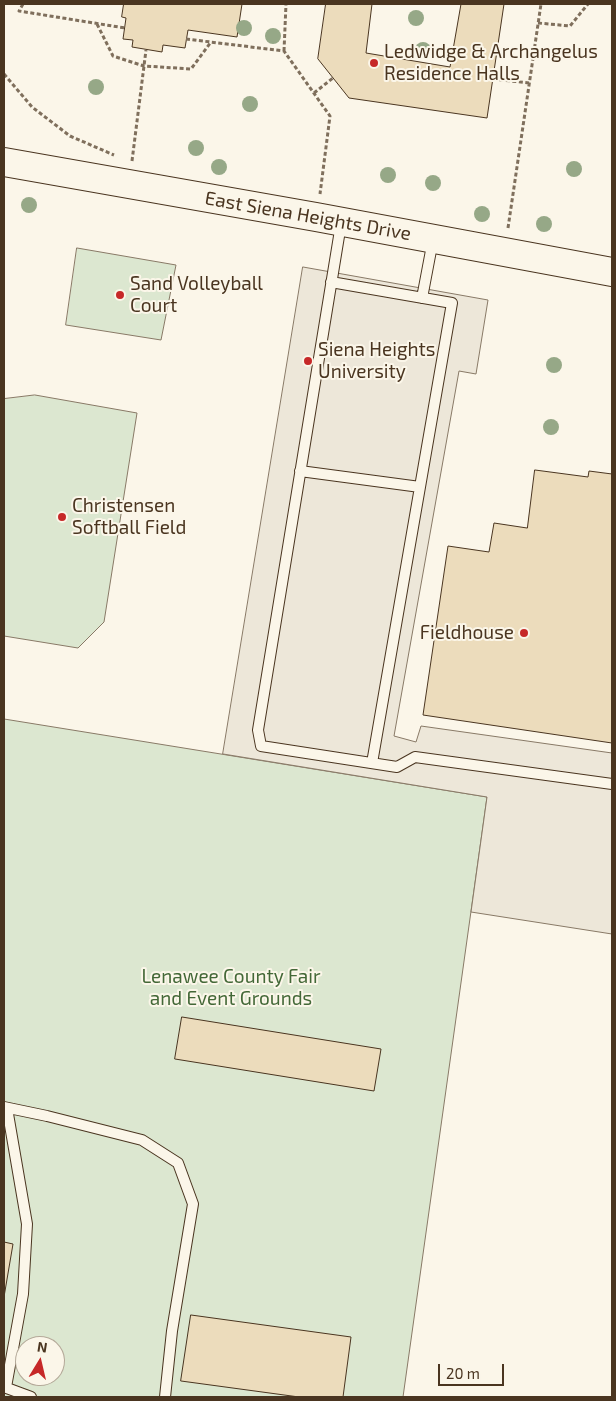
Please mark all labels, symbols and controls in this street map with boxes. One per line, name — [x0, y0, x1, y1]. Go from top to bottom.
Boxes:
place label: Ledwidge & Archangelus Residence Halls — [384, 41, 598, 85]
marker: Ledwidge & Archangelus Residence Halls — [368, 57, 380, 69]
street label: East Siena Heights Drive — [203, 187, 413, 245]
place label: Sand Volleyball Court — [130, 273, 263, 317]
marker: Sand Volleyball Court — [114, 289, 126, 301]
place label: Siena Heights University — [318, 339, 435, 383]
marker: Siena Heights University — [302, 355, 314, 367]
place label: Christensen Softball Field — [72, 495, 186, 539]
marker: Christensen Softball Field — [56, 511, 68, 523]
place label: Fieldhouse — [420, 622, 514, 644]
marker: Fieldhouse — [518, 627, 530, 639]
park label: Lenawee County Fair and Event Grounds — [141, 966, 321, 1010]
north arrow — [15, 1336, 65, 1386]
text: N — [36, 1337, 49, 1356]
scale bar — [441, 1354, 507, 1386]
text: 20 m — [446, 1364, 480, 1382]

